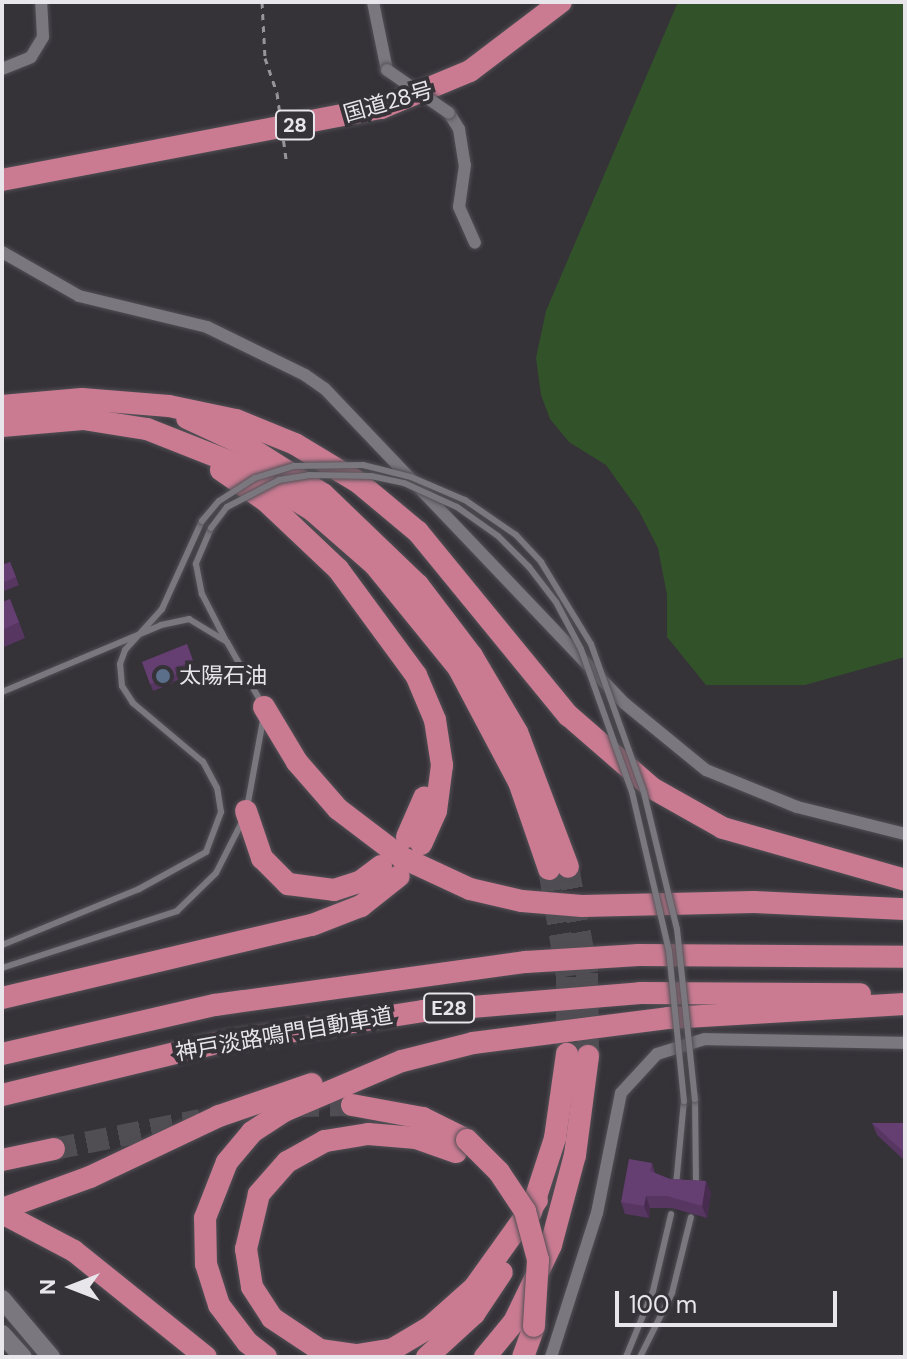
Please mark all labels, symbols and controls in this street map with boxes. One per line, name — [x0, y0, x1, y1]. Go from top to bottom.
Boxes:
street label: 国道28号 — [340, 77, 436, 127]
road number: 28 — [273, 109, 317, 141]
place label: 太陽石油 — [179, 663, 267, 689]
marker: 太陽石油 — [154, 667, 172, 685]
road number: E28 — [423, 992, 475, 1024]
street label: 神戸淡路鳴門自動車道 — [173, 1002, 395, 1066]
north arrow — [32, 1247, 112, 1327]
scale bar — [619, 1275, 841, 1325]
text: N — [33, 1279, 62, 1295]
text: 100 m — [629, 1289, 697, 1320]

